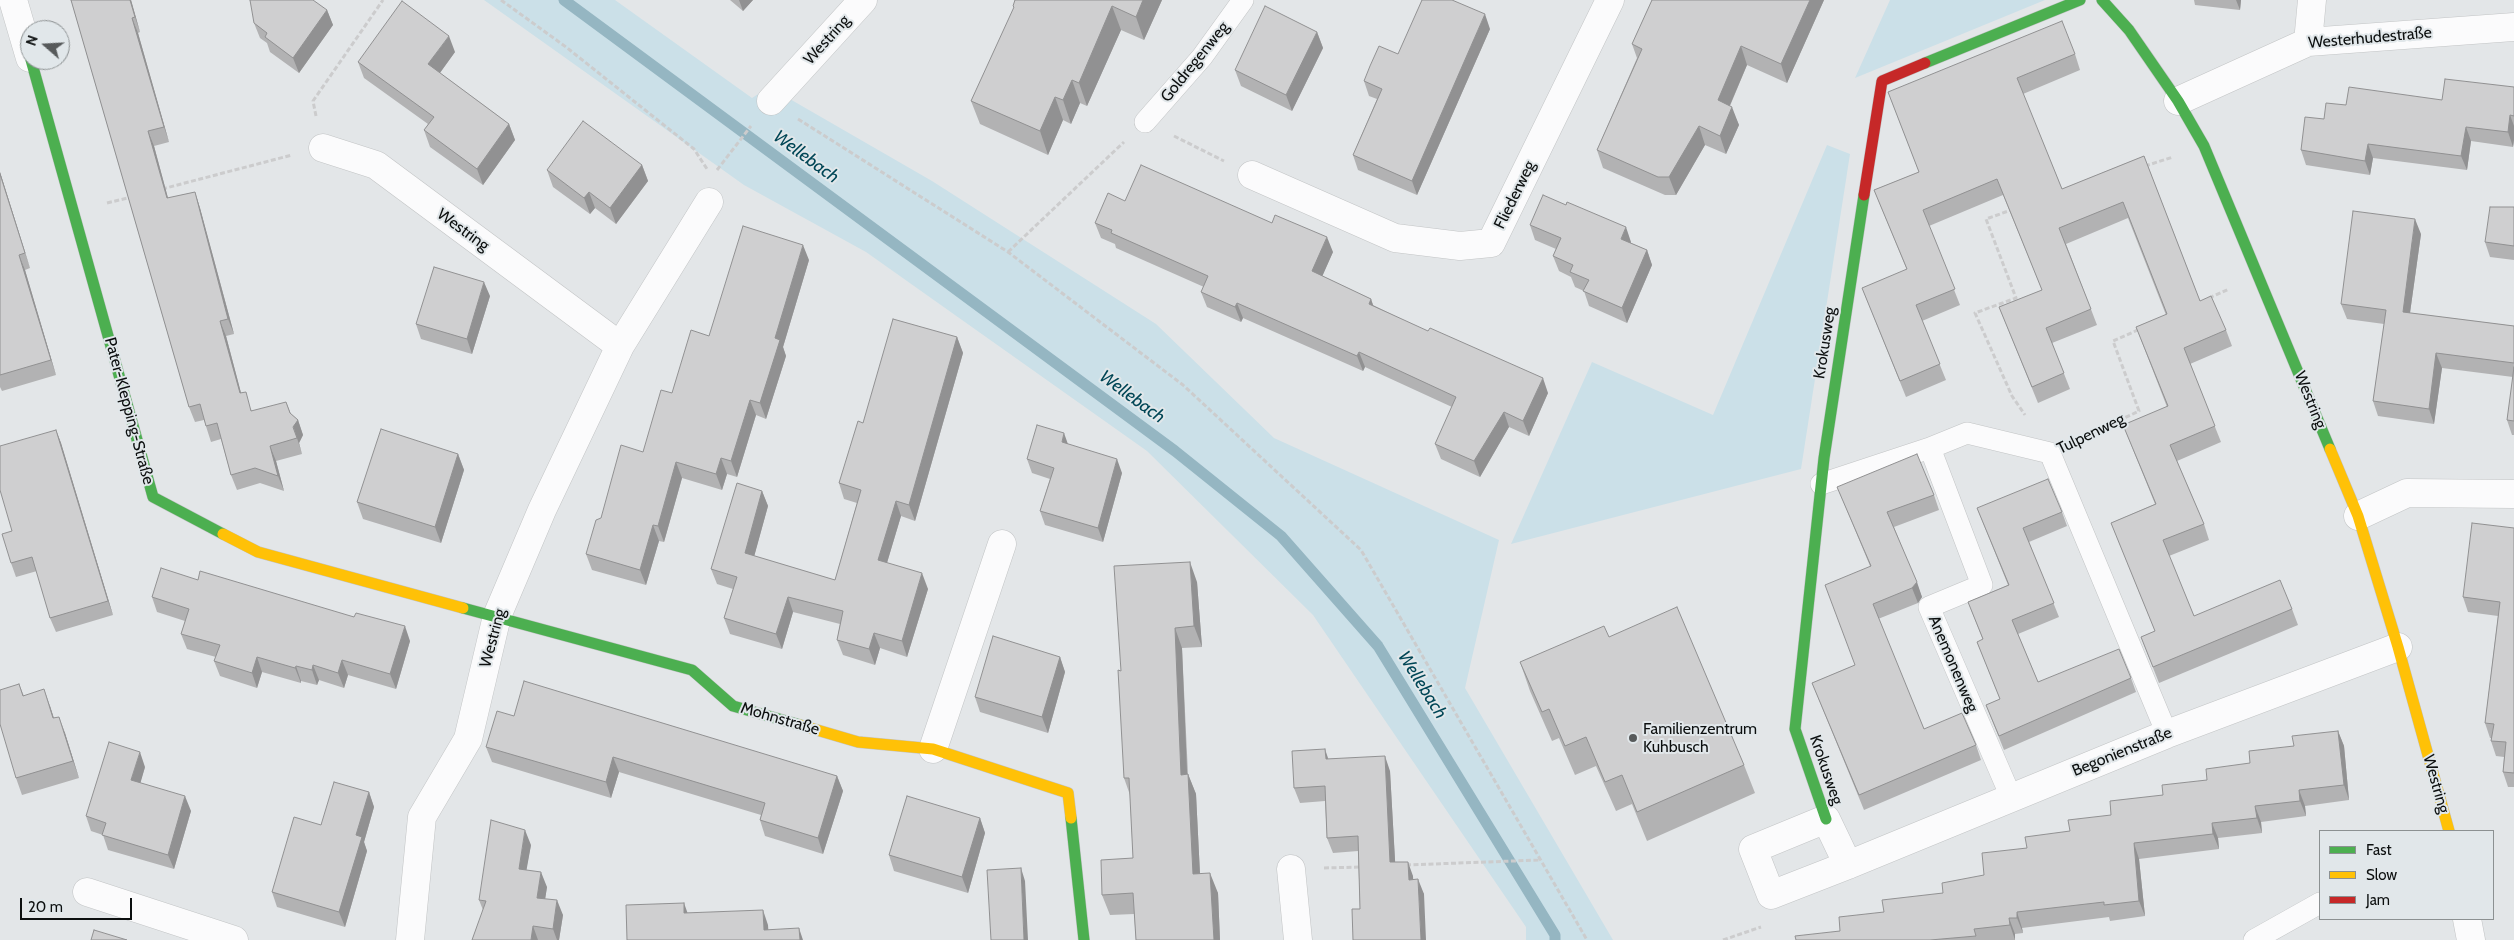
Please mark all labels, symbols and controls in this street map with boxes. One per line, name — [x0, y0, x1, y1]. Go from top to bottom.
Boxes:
street label: Westring — [800, 11, 854, 69]
street label: Goldregenweg — [1157, 18, 1233, 106]
north arrow — [20, 20, 70, 70]
street label: Westerhudestraße — [2307, 23, 2433, 53]
text: N — [22, 33, 42, 48]
water label: Wellebach — [769, 126, 843, 188]
street label: Fliederweg — [1490, 158, 1540, 232]
street label: Westring — [433, 205, 493, 255]
street label: Krokusweg — [1810, 306, 1840, 380]
street label: Pater-Klepping-Straße — [100, 335, 158, 487]
water label: Wellebach — [1095, 366, 1169, 428]
street label: Westring — [2290, 369, 2330, 431]
street label: Tulpenweg — [2054, 409, 2128, 459]
street label: Westring — [476, 606, 510, 670]
street label: Anemonenweg — [1924, 613, 1982, 715]
water label: Wellebach — [1393, 647, 1451, 723]
street label: Mohnstraße — [738, 699, 822, 739]
place label: Familienzentrum Kuhbusch — [1643, 719, 1757, 757]
street label: Begonienstraße — [2069, 723, 2175, 781]
marker: Familienzentrum Kuhbusch — [1627, 732, 1639, 744]
street label: Krokusweg — [1805, 733, 1847, 807]
street label: Westring — [2418, 752, 2454, 816]
legend — [2319, 830, 2494, 920]
text: Fast — [2366, 841, 2391, 859]
text: Slow — [2366, 866, 2397, 884]
scale bar — [22, 888, 135, 920]
text: Jam — [2366, 891, 2390, 909]
text: 20 m — [28, 898, 63, 916]

